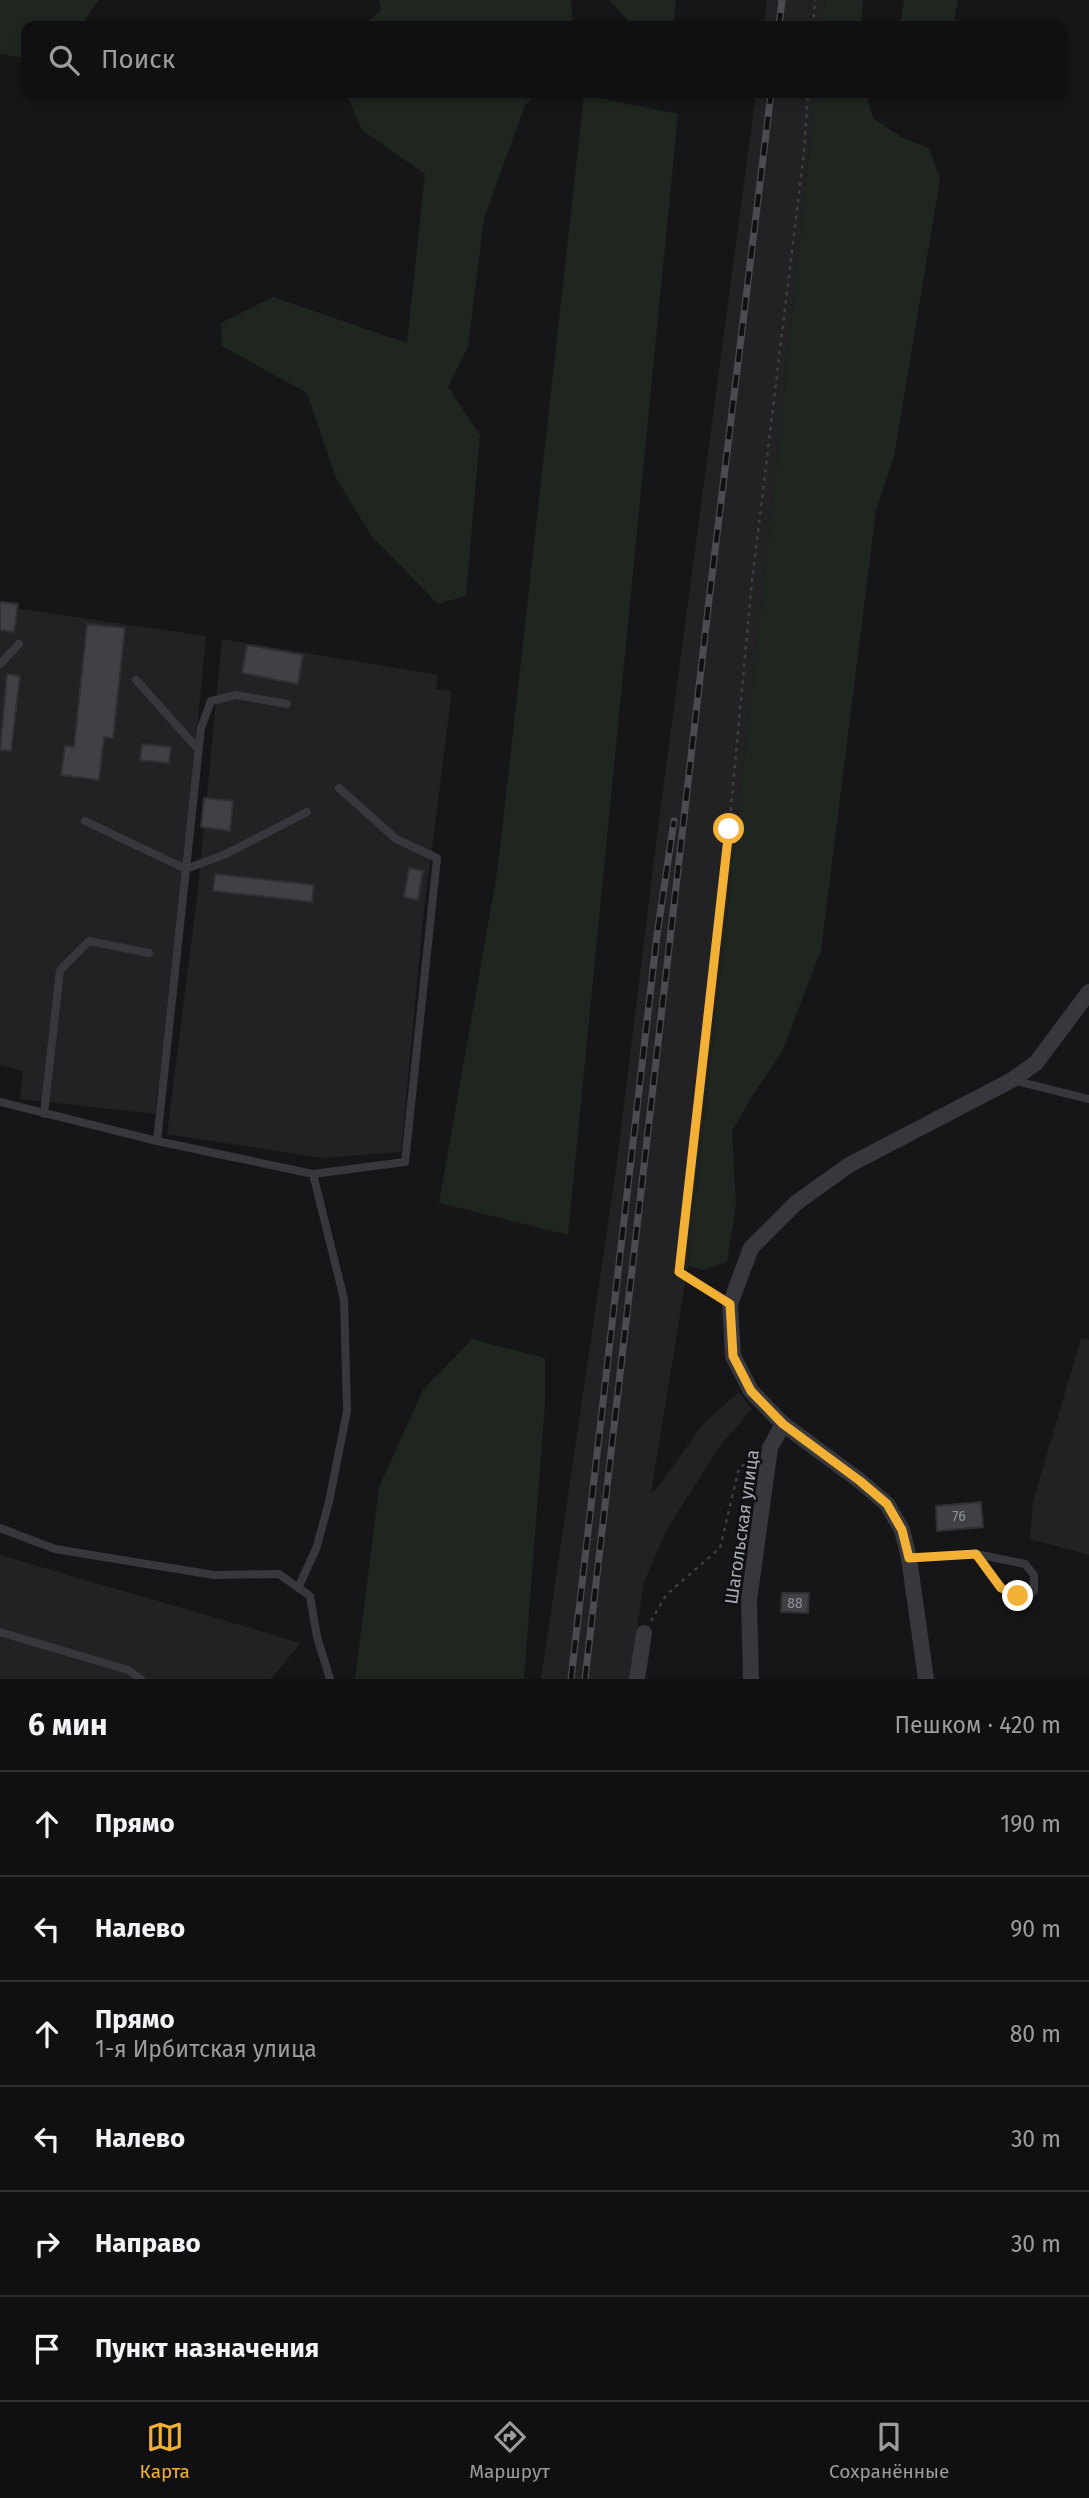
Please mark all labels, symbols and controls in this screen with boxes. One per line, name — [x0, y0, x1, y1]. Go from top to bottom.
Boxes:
search box — [21, 21, 1068, 98]
icon: search — [45, 41, 83, 79]
text: Поиск — [101, 44, 175, 75]
route start — [713, 813, 744, 844]
street label: Шагольская улица — [720, 1448, 764, 1606]
house number: 76 — [952, 1508, 966, 1525]
route end — [1002, 1580, 1033, 1611]
house number: 88 — [787, 1595, 803, 1612]
text: 6 мин — [28, 1707, 108, 1743]
text: Пешком · 420 m — [895, 1711, 1061, 1739]
icon: ahead — [28, 1805, 66, 1843]
text: Прямо — [95, 1808, 175, 1839]
text: 190 m — [1000, 1810, 1061, 1838]
icon: left — [28, 1910, 66, 1948]
text: Налево — [95, 1913, 185, 1944]
text: 90 m — [1010, 1915, 1061, 1943]
text: Прямо — [95, 2004, 175, 2035]
icon: ahead — [28, 2015, 66, 2053]
text: 80 m — [1010, 2020, 1061, 2048]
text: 1-я Ирбитская улица — [95, 2035, 317, 2063]
icon: left — [28, 2120, 66, 2158]
text: Налево — [95, 2123, 185, 2154]
text: 30 m — [1011, 2125, 1061, 2153]
icon: right — [28, 2225, 66, 2263]
text: Направо — [95, 2228, 201, 2259]
text: 30 m — [1011, 2230, 1061, 2258]
icon: arrive — [28, 2330, 66, 2368]
text: Пункт назначения — [95, 2333, 319, 2364]
tab: Карта — [140, 2418, 190, 2483]
tab: Маршрут — [469, 2418, 550, 2483]
tab: Сохранённые — [829, 2418, 949, 2483]

